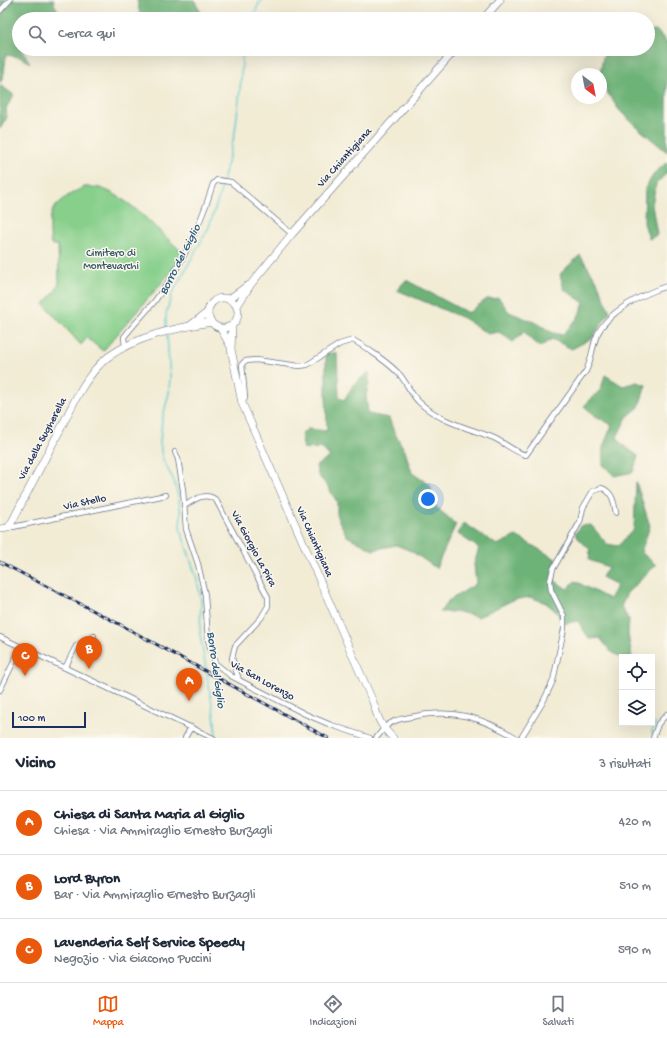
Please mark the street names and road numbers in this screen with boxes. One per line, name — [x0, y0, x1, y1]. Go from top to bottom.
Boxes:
street label: Via Chiantigiana — [315, 125, 375, 191]
street label: Via della Sugherella — [16, 395, 70, 483]
street label: Via Stello — [62, 493, 108, 514]
street label: Via Chiantigiana — [293, 504, 335, 580]
street label: Via Giorgio La Pira — [227, 508, 279, 590]
street label: Via San Lorenzo — [227, 658, 296, 704]

